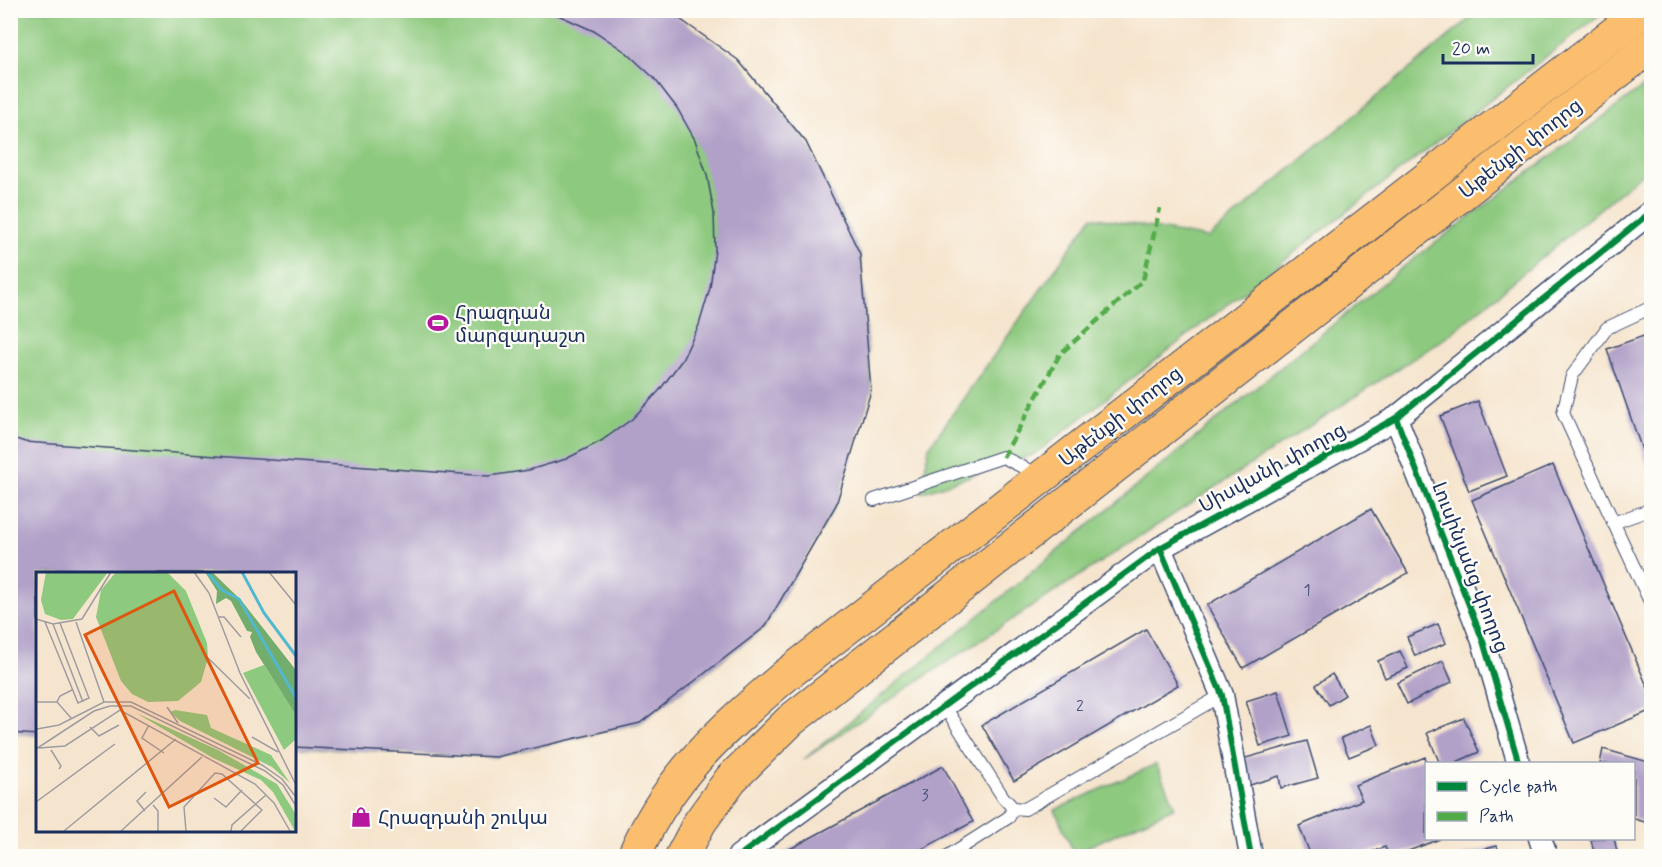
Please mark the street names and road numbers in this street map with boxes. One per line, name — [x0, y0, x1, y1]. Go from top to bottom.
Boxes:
street label: Աթենքի փողոց — [1454, 93, 1588, 206]
street label: Աթենքի փողոց — [1054, 361, 1188, 474]
street label: Սիսվանի փողոց — [1194, 417, 1351, 520]
street label: Լուսինյանց փողոց — [1425, 478, 1515, 657]

